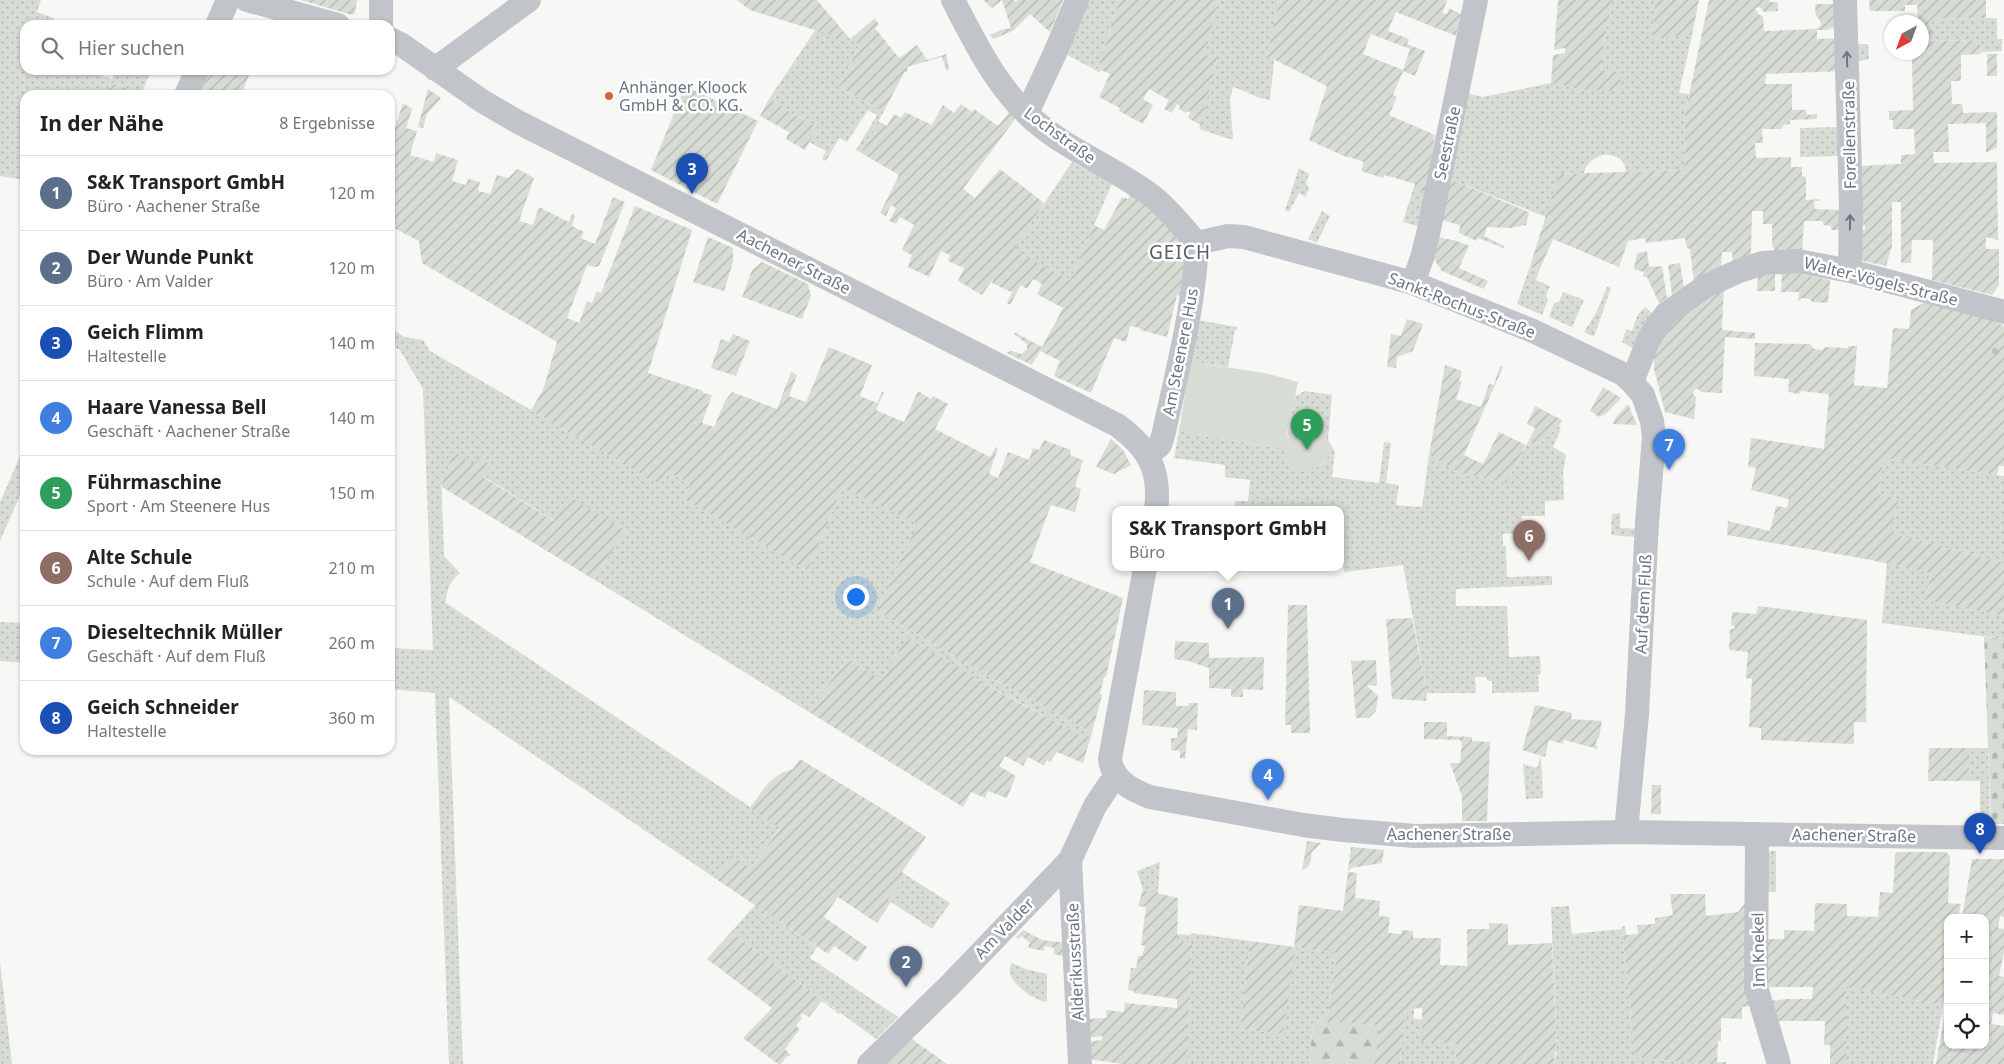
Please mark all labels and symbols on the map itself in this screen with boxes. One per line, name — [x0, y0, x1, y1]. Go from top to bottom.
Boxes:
north arrow — [1884, 15, 1929, 60]
one-way arrow — [1842, 52, 1852, 68]
place label: Anhänger Kloock GmbH & CO. KG. — [619, 76, 748, 116]
street label: Forellenstraße — [1837, 81, 1861, 189]
marker: Anhänger Kloock GmbH & CO. KG. — [603, 90, 615, 102]
street label: Lochstraße — [1020, 102, 1100, 168]
street label: Seestraße — [1428, 104, 1466, 182]
pin: 3 — [676, 153, 708, 194]
one-way arrow — [1846, 214, 1855, 230]
street label: Aachener Straße — [734, 223, 854, 299]
district label: GEICH — [1149, 239, 1211, 265]
street label: Walter-Vögels-Straße — [1802, 251, 1960, 311]
street label: Sankt-Rochus-Straße — [1385, 267, 1539, 343]
street label: Am Steenere Hus — [1157, 286, 1203, 418]
pin: 5 — [1291, 409, 1323, 450]
pin: 7 — [1653, 429, 1685, 470]
pin: 6 — [1513, 520, 1545, 561]
street label: Auf dem Fluß — [1629, 553, 1657, 655]
your location — [843, 584, 869, 610]
pin: 1 — [1212, 588, 1244, 629]
pin: 4 — [1252, 759, 1284, 800]
pin: 8 — [1964, 813, 1996, 854]
street label: Aachener Straße — [1387, 823, 1511, 845]
street label: Aachener Straße — [1792, 823, 1916, 847]
street label: Am Valder — [969, 892, 1039, 963]
street label: Alderikusstraße — [1061, 903, 1089, 1021]
street label: Im Knekel — [1746, 912, 1770, 988]
pin: 2 — [890, 946, 922, 987]

